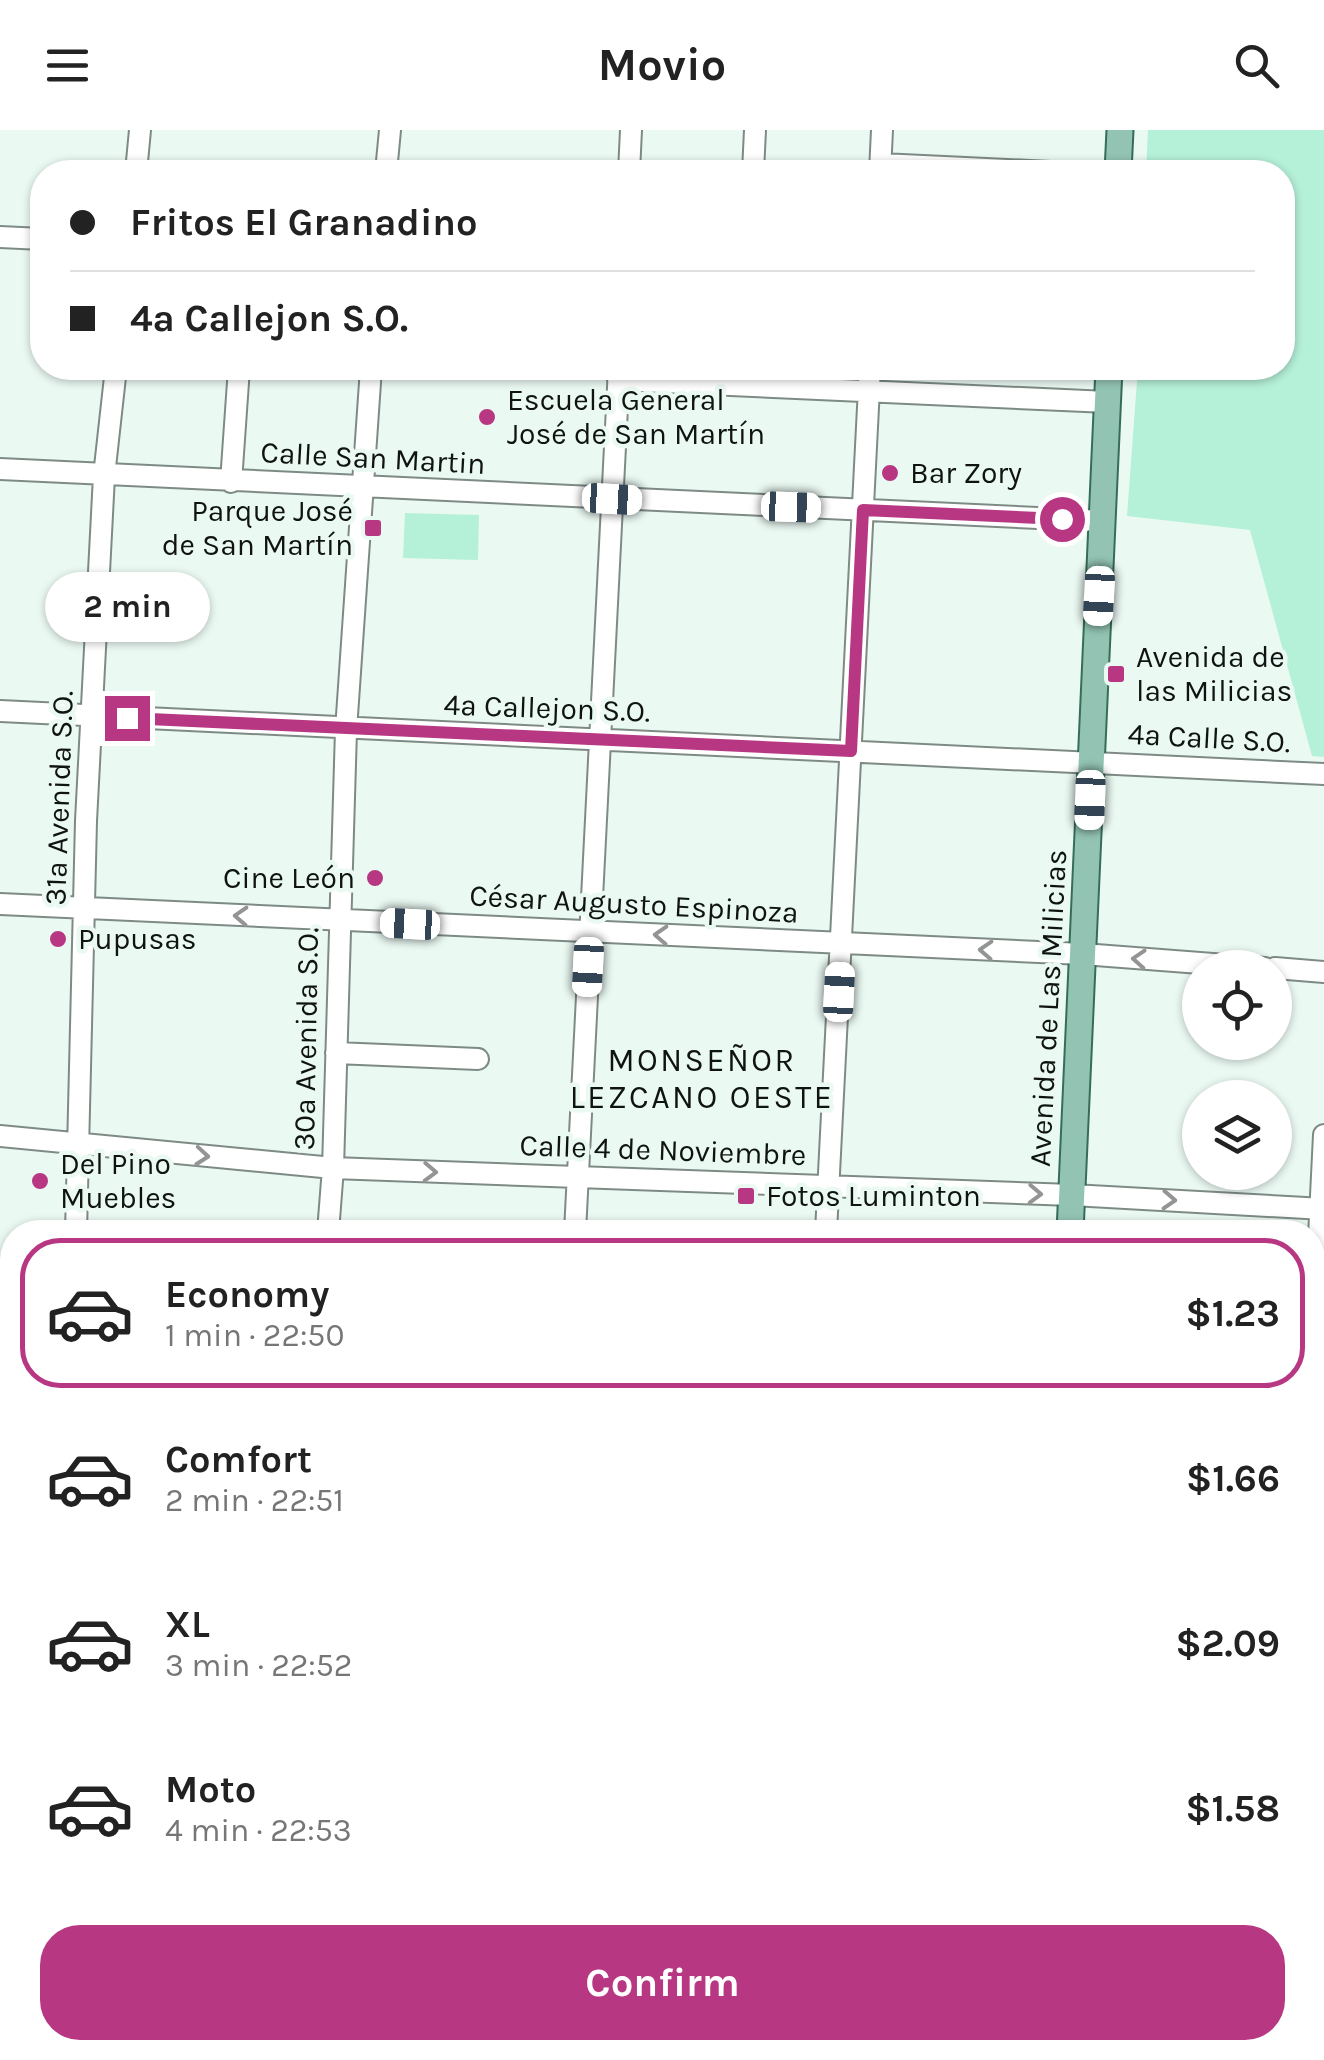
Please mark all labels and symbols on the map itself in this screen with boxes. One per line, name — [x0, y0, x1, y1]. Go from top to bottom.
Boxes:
place label: Escuela General José de San Martín — [507, 382, 765, 452]
marker: Escuela General José de San Martín — [476, 406, 498, 428]
street label: Calle San Martin — [260, 434, 486, 482]
place label: Bar Zory — [910, 455, 1022, 491]
marker: Bar Zory — [879, 462, 901, 484]
car — [581, 482, 643, 516]
car — [760, 491, 822, 523]
place label: Parque José de San Martín — [162, 493, 353, 563]
route start — [1040, 497, 1085, 542]
marker: Parque José de San Martín — [362, 517, 384, 539]
car — [1082, 565, 1116, 627]
callout: 2 min — [44, 573, 210, 643]
place label: Avenida de las Milicias — [1136, 639, 1292, 709]
marker: Avenida de las Milicias — [1105, 663, 1127, 685]
street label: 4a Callejon S.O. — [443, 686, 651, 730]
street label: 31a Avenida S.O. — [37, 690, 81, 906]
route end — [105, 696, 150, 741]
street label: 4a Calle S.O. — [1127, 716, 1291, 760]
car — [1074, 769, 1106, 831]
street label: Avenida de Las Milicias — [1022, 848, 1074, 1168]
place label: Cine León — [223, 860, 355, 896]
marker: Cine León — [364, 867, 386, 889]
street label: César Augusto Espinoza — [469, 877, 799, 931]
one-way arrow — [233, 906, 249, 927]
car — [379, 907, 441, 941]
place label: Pupusas — [78, 921, 197, 957]
one-way arrow — [653, 925, 669, 946]
street label: 30a Avenida S.O. — [286, 927, 326, 1151]
marker: Pupusas — [47, 928, 69, 950]
car — [571, 936, 605, 998]
one-way arrow — [978, 940, 994, 961]
one-way arrow — [1131, 948, 1147, 970]
car — [822, 961, 856, 1023]
district label: MONSEÑOR LEZCANO OESTE — [570, 1042, 834, 1116]
street label: Calle 4 de Noviembre — [519, 1127, 807, 1173]
one-way arrow — [194, 1144, 210, 1166]
place label: Del Pino Muebles — [60, 1146, 176, 1216]
one-way arrow — [423, 1161, 439, 1182]
marker: Del Pino Muebles — [29, 1170, 51, 1192]
place label: Fotos Luminton — [766, 1178, 981, 1214]
one-way arrow — [1027, 1183, 1043, 1204]
marker: Fotos Luminton — [735, 1185, 757, 1207]
one-way arrow — [1162, 1189, 1178, 1210]

